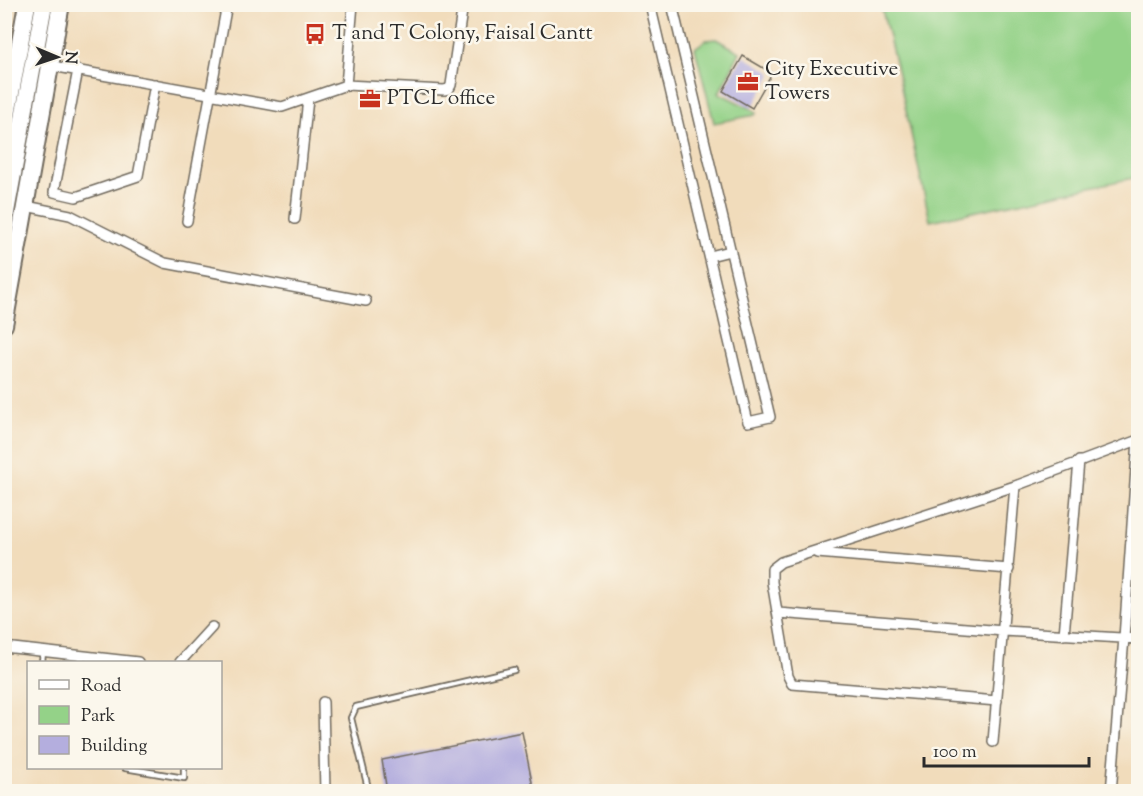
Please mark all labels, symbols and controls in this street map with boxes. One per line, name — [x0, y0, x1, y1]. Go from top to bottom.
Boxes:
place label: T and T Colony, Faisal Cantt — [332, 19, 593, 49]
bus stop icon: T and T Colony, Faisal Cantt — [303, 22, 327, 46]
north arrow — [27, 27, 87, 87]
text: N — [58, 51, 81, 64]
place label: City Executive Towers — [765, 55, 898, 109]
office icon: City Executive Towers — [736, 70, 760, 94]
place label: PTCL office — [387, 84, 495, 114]
office icon: PTCL office — [358, 87, 382, 111]
legend — [27, 661, 222, 769]
text: Road — [81, 674, 121, 700]
text: Park — [81, 704, 116, 730]
scale bar — [924, 730, 1089, 768]
text: Building — [81, 734, 147, 760]
text: 100 m — [933, 740, 977, 766]

